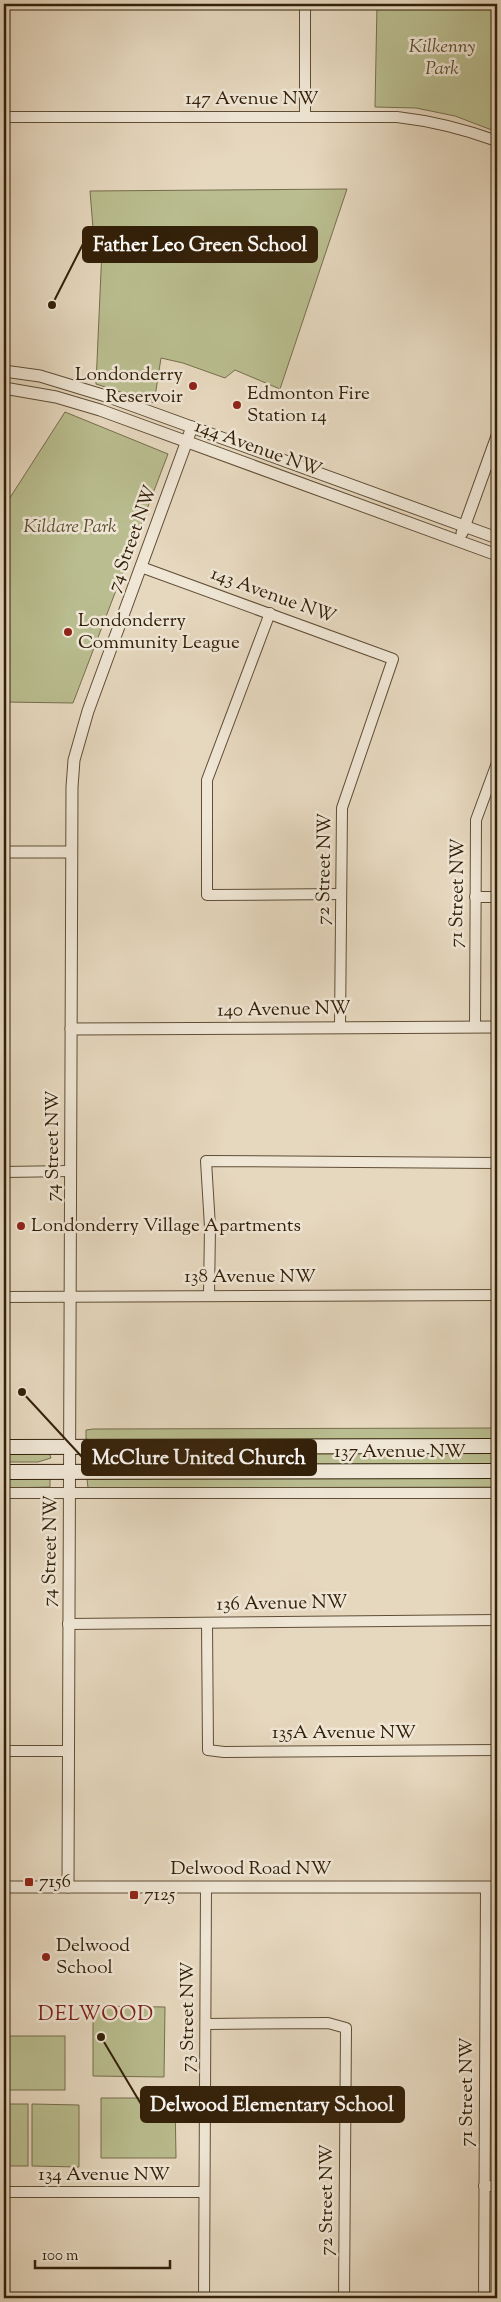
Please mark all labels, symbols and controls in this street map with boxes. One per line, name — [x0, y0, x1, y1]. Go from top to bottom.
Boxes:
park label: Kilkenny Park — [409, 34, 476, 83]
street label: 147 Avenue NW — [185, 86, 319, 113]
callout: Father Leo Green School — [83, 227, 317, 262]
text: Father Leo Green School — [93, 232, 308, 261]
place label: Londonderry Reservoir — [75, 362, 184, 411]
marker: Londonderry Reservoir — [187, 380, 199, 392]
place label: Edmonton Fire Station 14 — [247, 381, 370, 430]
marker: Edmonton Fire Station 14 — [231, 399, 243, 411]
street label: 144 Avenue NW — [191, 413, 325, 485]
street label: 74 Street NW — [101, 482, 165, 596]
park label: Kildare Park — [23, 514, 117, 541]
street label: 143 Avenue NW — [207, 561, 339, 631]
place label: Londonderry Community League — [78, 608, 240, 657]
marker: Londonderry Community League — [62, 626, 74, 638]
street label: 72 Street NW — [311, 813, 339, 925]
street label: 71 Street NW — [444, 838, 472, 948]
street label: 140 Avenue NW — [217, 995, 351, 1025]
street label: 74 Street NW — [40, 1090, 67, 1202]
place label: Londonderry Village Apartments — [31, 1213, 301, 1240]
marker: Londonderry Village Apartments — [15, 1220, 27, 1232]
street label: 138 Avenue NW — [184, 1264, 316, 1291]
street label: 137 Avenue NW — [334, 1439, 466, 1466]
callout: McClure United Church — [82, 1440, 316, 1475]
text: McClure United Church — [92, 1445, 306, 1474]
street label: 74 Street NW — [37, 1495, 65, 1607]
street label: 136 Avenue NW — [216, 1589, 348, 1619]
street label: 135A Avenue NW — [272, 1720, 416, 1747]
street label: Delwood Road NW — [170, 1856, 332, 1883]
place label: 7156 — [39, 1869, 71, 1896]
marker: 7156 — [23, 1876, 35, 1888]
place label: 7125 — [144, 1882, 176, 1909]
marker: 7125 — [128, 1889, 140, 1901]
place label: Delwood School — [56, 1933, 130, 1982]
marker: Delwood School — [40, 1951, 52, 1963]
street label: 73 Street NW — [175, 1962, 202, 2072]
district label: DELWOOD — [38, 2001, 154, 2030]
street label: 71 Street NW — [454, 2037, 481, 2147]
callout: Delwood Elementary School — [141, 2087, 404, 2122]
text: Delwood Elementary School — [150, 2092, 394, 2121]
street label: 72 Street NW — [314, 2144, 341, 2256]
street label: 134 Avenue NW — [38, 2162, 170, 2189]
scale bar — [35, 2237, 170, 2269]
text: 100 m — [42, 2246, 79, 2267]

